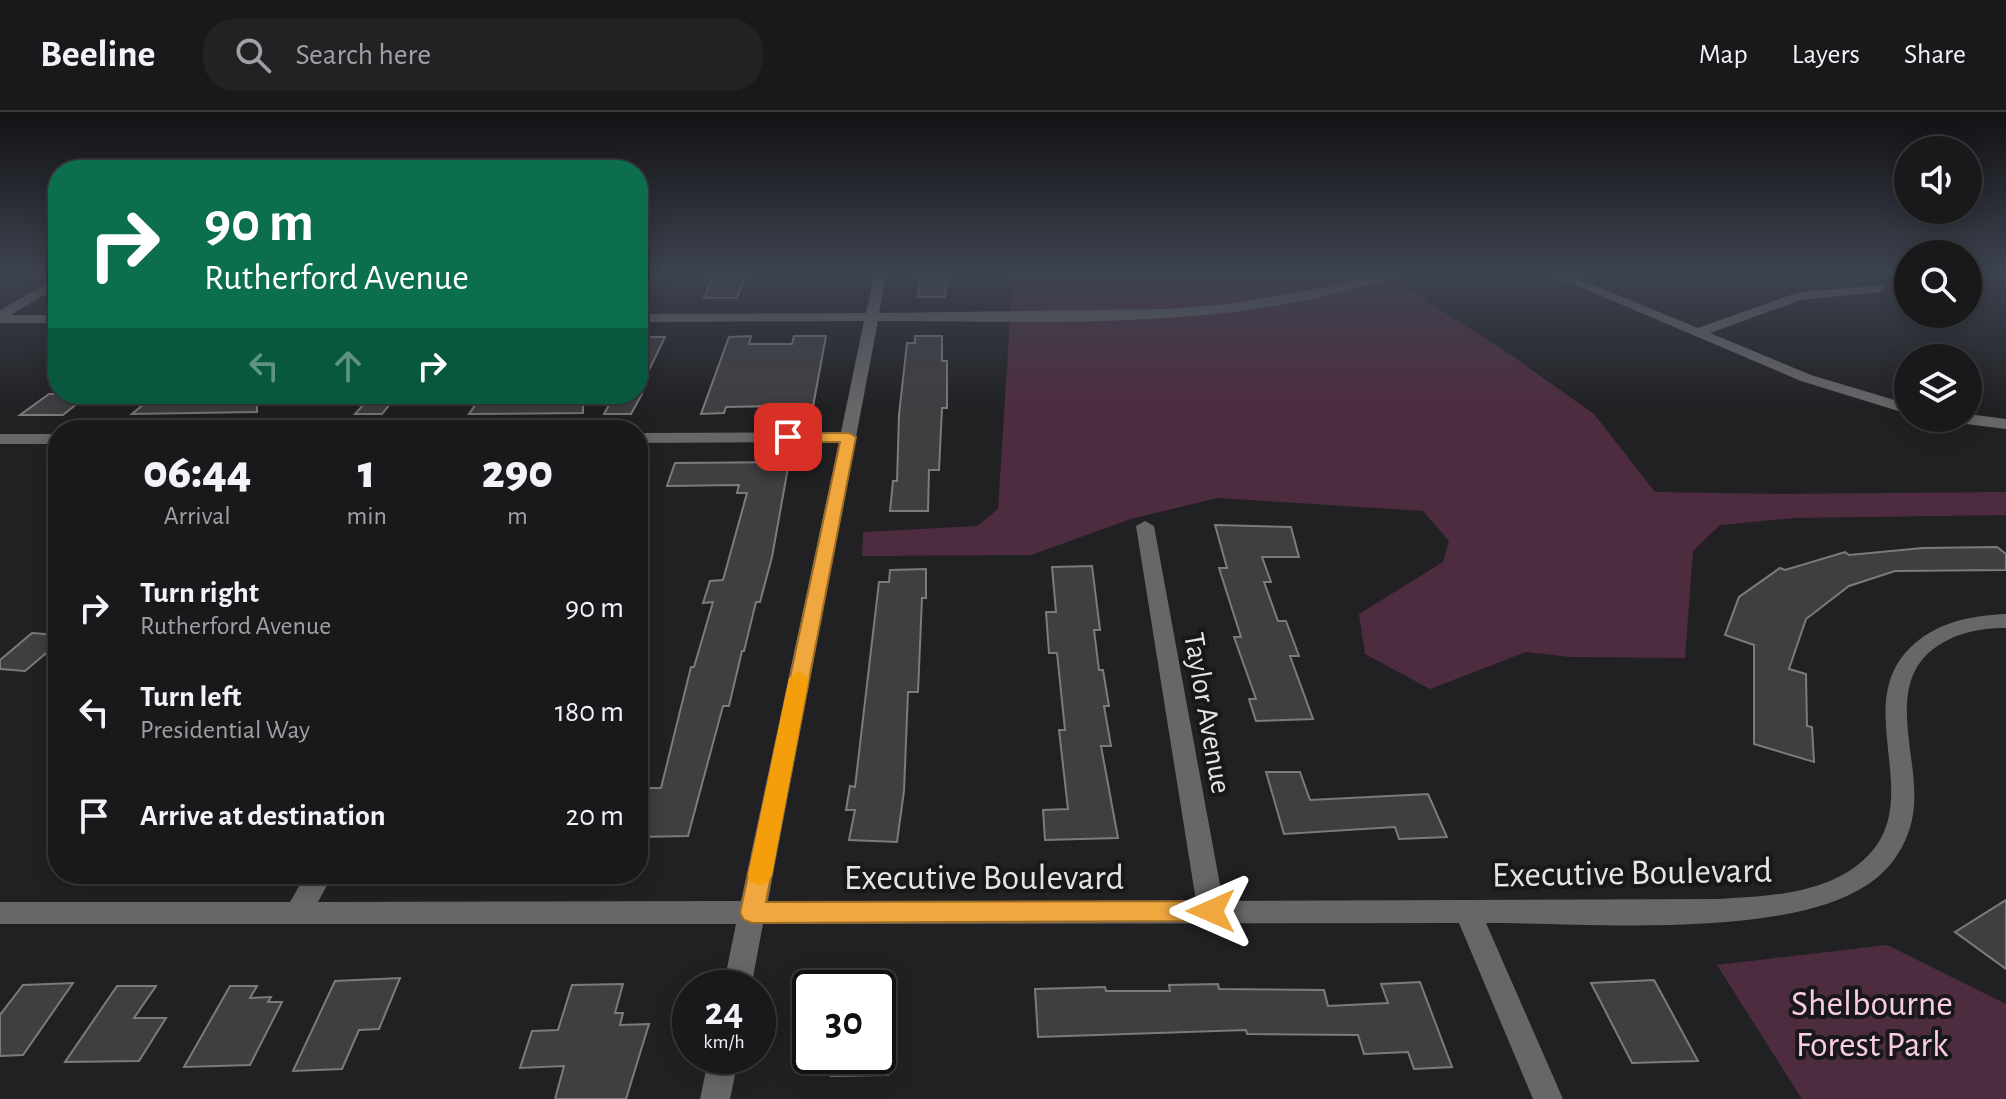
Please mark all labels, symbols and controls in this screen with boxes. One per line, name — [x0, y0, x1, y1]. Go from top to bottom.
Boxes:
search box — [203, 19, 763, 91]
icon: search — [231, 33, 275, 77]
text: Beeline — [40, 36, 155, 74]
text: Search here — [295, 40, 431, 70]
text: Map — [1699, 41, 1748, 69]
text: Layers — [1792, 41, 1860, 69]
text: Share — [1904, 41, 1966, 69]
map controls — [1894, 136, 1982, 432]
button: sound — [1894, 136, 1982, 224]
icon: right — [72, 192, 176, 296]
text: 90 m — [204, 195, 314, 251]
button: search — [1894, 240, 1982, 328]
text: Rutherford Avenue — [204, 260, 469, 296]
icon: left — [242, 344, 286, 388]
icon: ahead — [326, 344, 370, 388]
icon: right — [410, 344, 454, 388]
button: layers — [1894, 344, 1982, 432]
pin — [754, 403, 822, 471]
icon: arrive — [766, 415, 810, 459]
text: 06:44 — [143, 449, 252, 497]
text: 1 — [358, 449, 375, 497]
text: 290 — [482, 449, 553, 497]
text: Arrival — [164, 503, 231, 529]
text: min — [346, 503, 387, 529]
text: m — [507, 503, 528, 529]
text: Turn right — [140, 578, 259, 608]
icon: right — [72, 586, 116, 630]
text: 90 m — [565, 593, 624, 623]
text: Rutherford Avenue — [140, 613, 331, 639]
street label: Taylor Avenue — [1178, 630, 1236, 796]
text: Turn left — [140, 682, 241, 712]
icon: left — [72, 690, 116, 734]
text: 180 m — [555, 697, 624, 727]
text: Presidential Way — [140, 717, 310, 743]
icon: arrive — [72, 794, 116, 838]
text: Arrive at destination — [140, 801, 386, 831]
text: 20 m — [566, 801, 624, 831]
street label: Executive Boulevard — [1492, 853, 1772, 893]
street label: Executive Boulevard — [844, 860, 1124, 896]
position arrow — [1169, 869, 1253, 953]
speed limit sign: 30 — [792, 970, 896, 1074]
park label: Shelbourne Forest Park — [1791, 986, 1953, 1063]
text: 24 — [705, 992, 743, 1032]
text: km/h — [703, 1032, 745, 1052]

